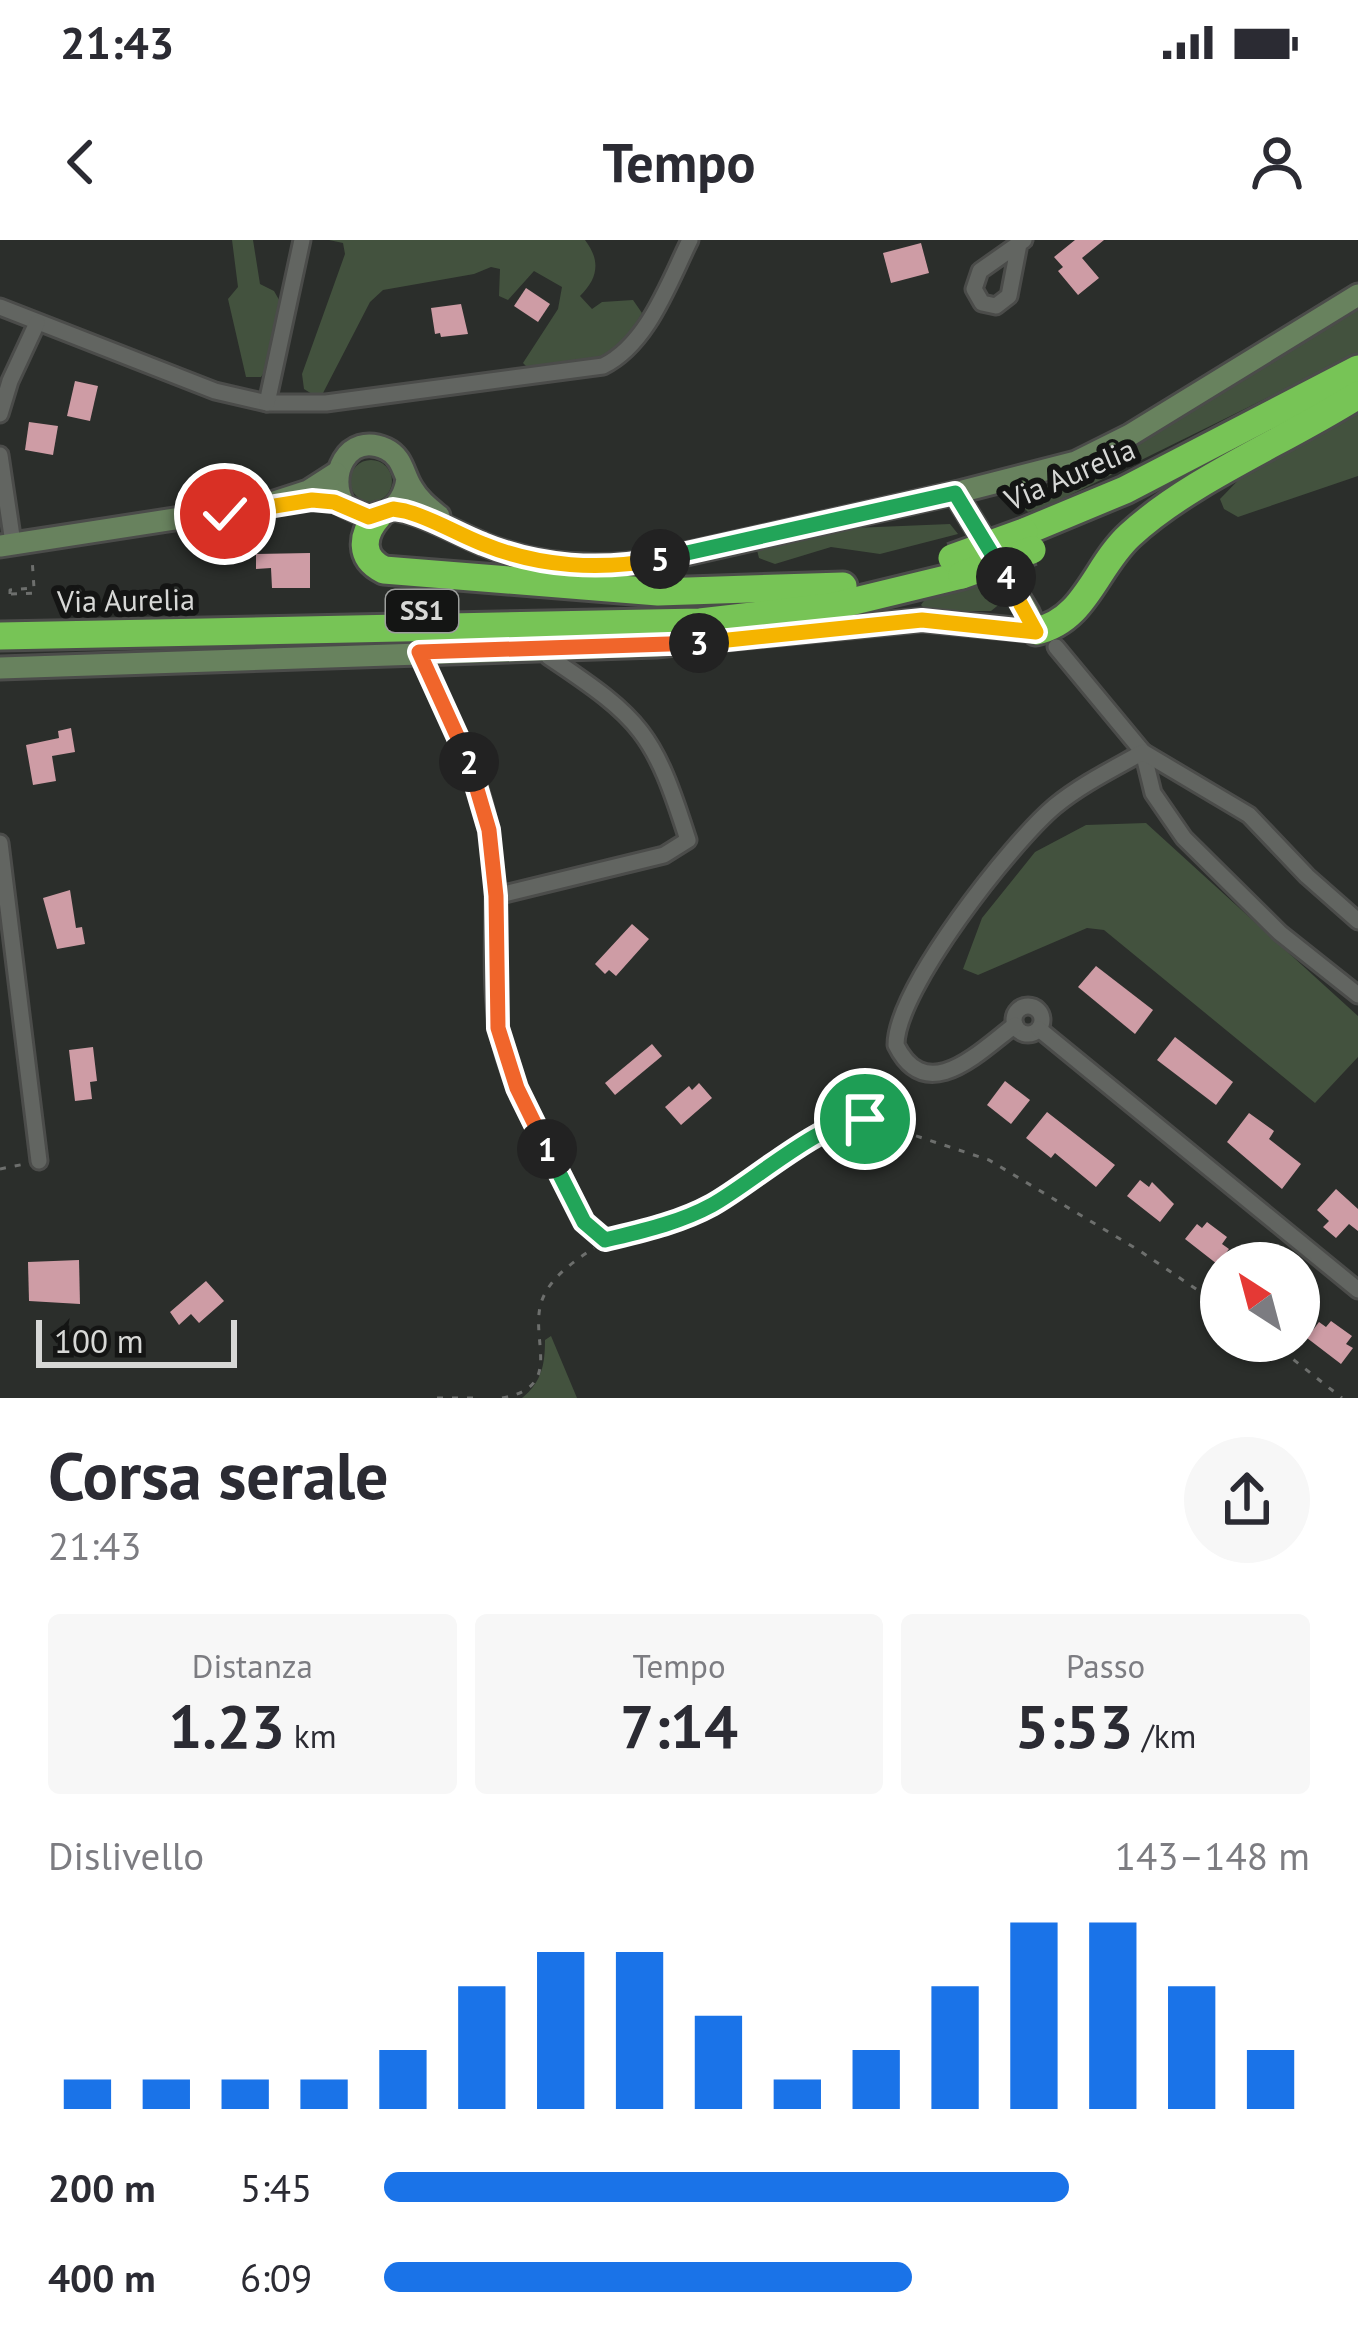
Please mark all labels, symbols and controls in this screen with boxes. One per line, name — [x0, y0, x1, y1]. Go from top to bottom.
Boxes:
text: 21:43 — [60, 13, 174, 71]
text: Tempo — [603, 127, 755, 197]
icon: back — [48, 129, 114, 195]
icon: person — [1244, 129, 1310, 195]
street label: Via Aurelia — [997, 429, 1140, 519]
pin — [174, 463, 276, 565]
icon: check — [192, 481, 258, 547]
pin: 5 — [630, 529, 690, 589]
text: 5 — [651, 537, 669, 580]
pin: 4 — [976, 547, 1036, 607]
text: 4 — [997, 555, 1015, 598]
street label: Via Aurelia — [56, 579, 195, 620]
road number: SS1 — [386, 590, 458, 632]
pin: 3 — [669, 613, 729, 673]
text: 3 — [690, 621, 708, 664]
pin: 2 — [439, 732, 499, 792]
text: 2 — [460, 740, 478, 783]
pin — [814, 1068, 916, 1170]
icon: arrive — [832, 1086, 898, 1152]
pin: 1 — [517, 1119, 577, 1179]
text: 1 — [538, 1127, 556, 1170]
north arrow — [1200, 1242, 1320, 1362]
map controls — [1200, 1242, 1320, 1362]
scale bar — [36, 1314, 237, 1367]
text: 100 m — [54, 1319, 144, 1362]
text: Corsa serale — [48, 1432, 389, 1517]
button: share — [1184, 1437, 1310, 1563]
text: 21:43 — [48, 1520, 142, 1571]
text: Distanza — [192, 1644, 313, 1687]
text: Tempo — [632, 1644, 726, 1687]
text: Passo — [1066, 1644, 1145, 1687]
text: 1.23 — [168, 1687, 285, 1765]
text: 7:14 — [620, 1687, 738, 1765]
text: 5:53 — [1015, 1687, 1133, 1765]
text: km — [285, 1714, 336, 1757]
text: /km — [1133, 1714, 1196, 1757]
text: Dislivello — [48, 1830, 204, 1881]
text: 143–148 m — [1115, 1830, 1310, 1881]
text: 200 m — [48, 2162, 156, 2213]
text: 5:45 — [240, 2162, 312, 2213]
text: 400 m — [48, 2252, 156, 2303]
text: 6:09 — [240, 2252, 312, 2303]

